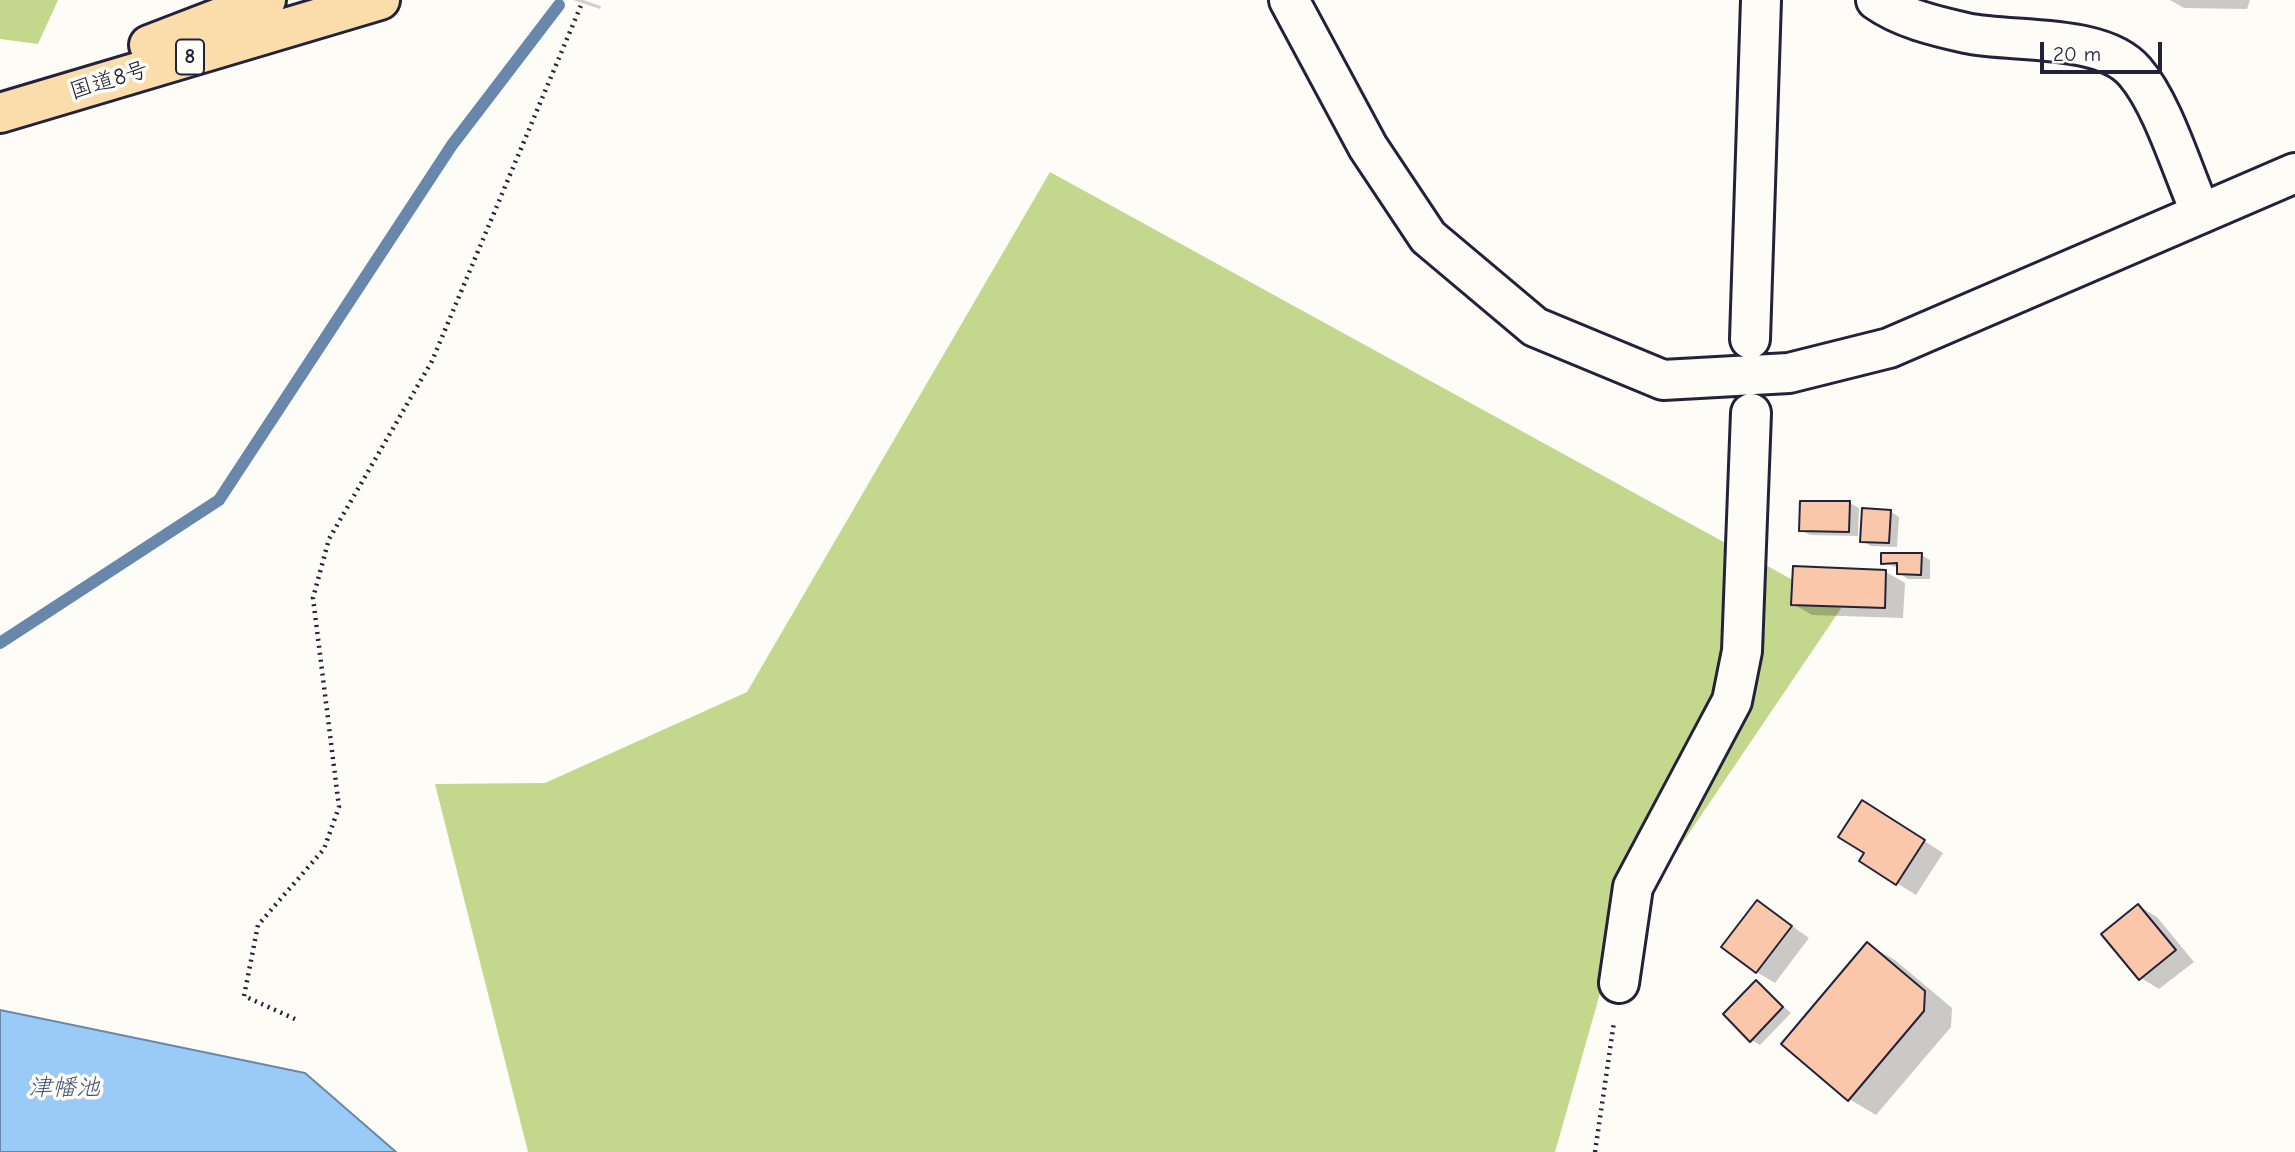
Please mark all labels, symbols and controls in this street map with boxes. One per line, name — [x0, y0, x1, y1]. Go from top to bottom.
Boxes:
scale bar — [2043, 28, 2166, 72]
road number: 8 — [176, 40, 204, 74]
text: 20 m — [2053, 42, 2101, 66]
street label: 国道8号 — [66, 56, 152, 106]
water label: 津幡池 — [28, 1074, 100, 1102]

